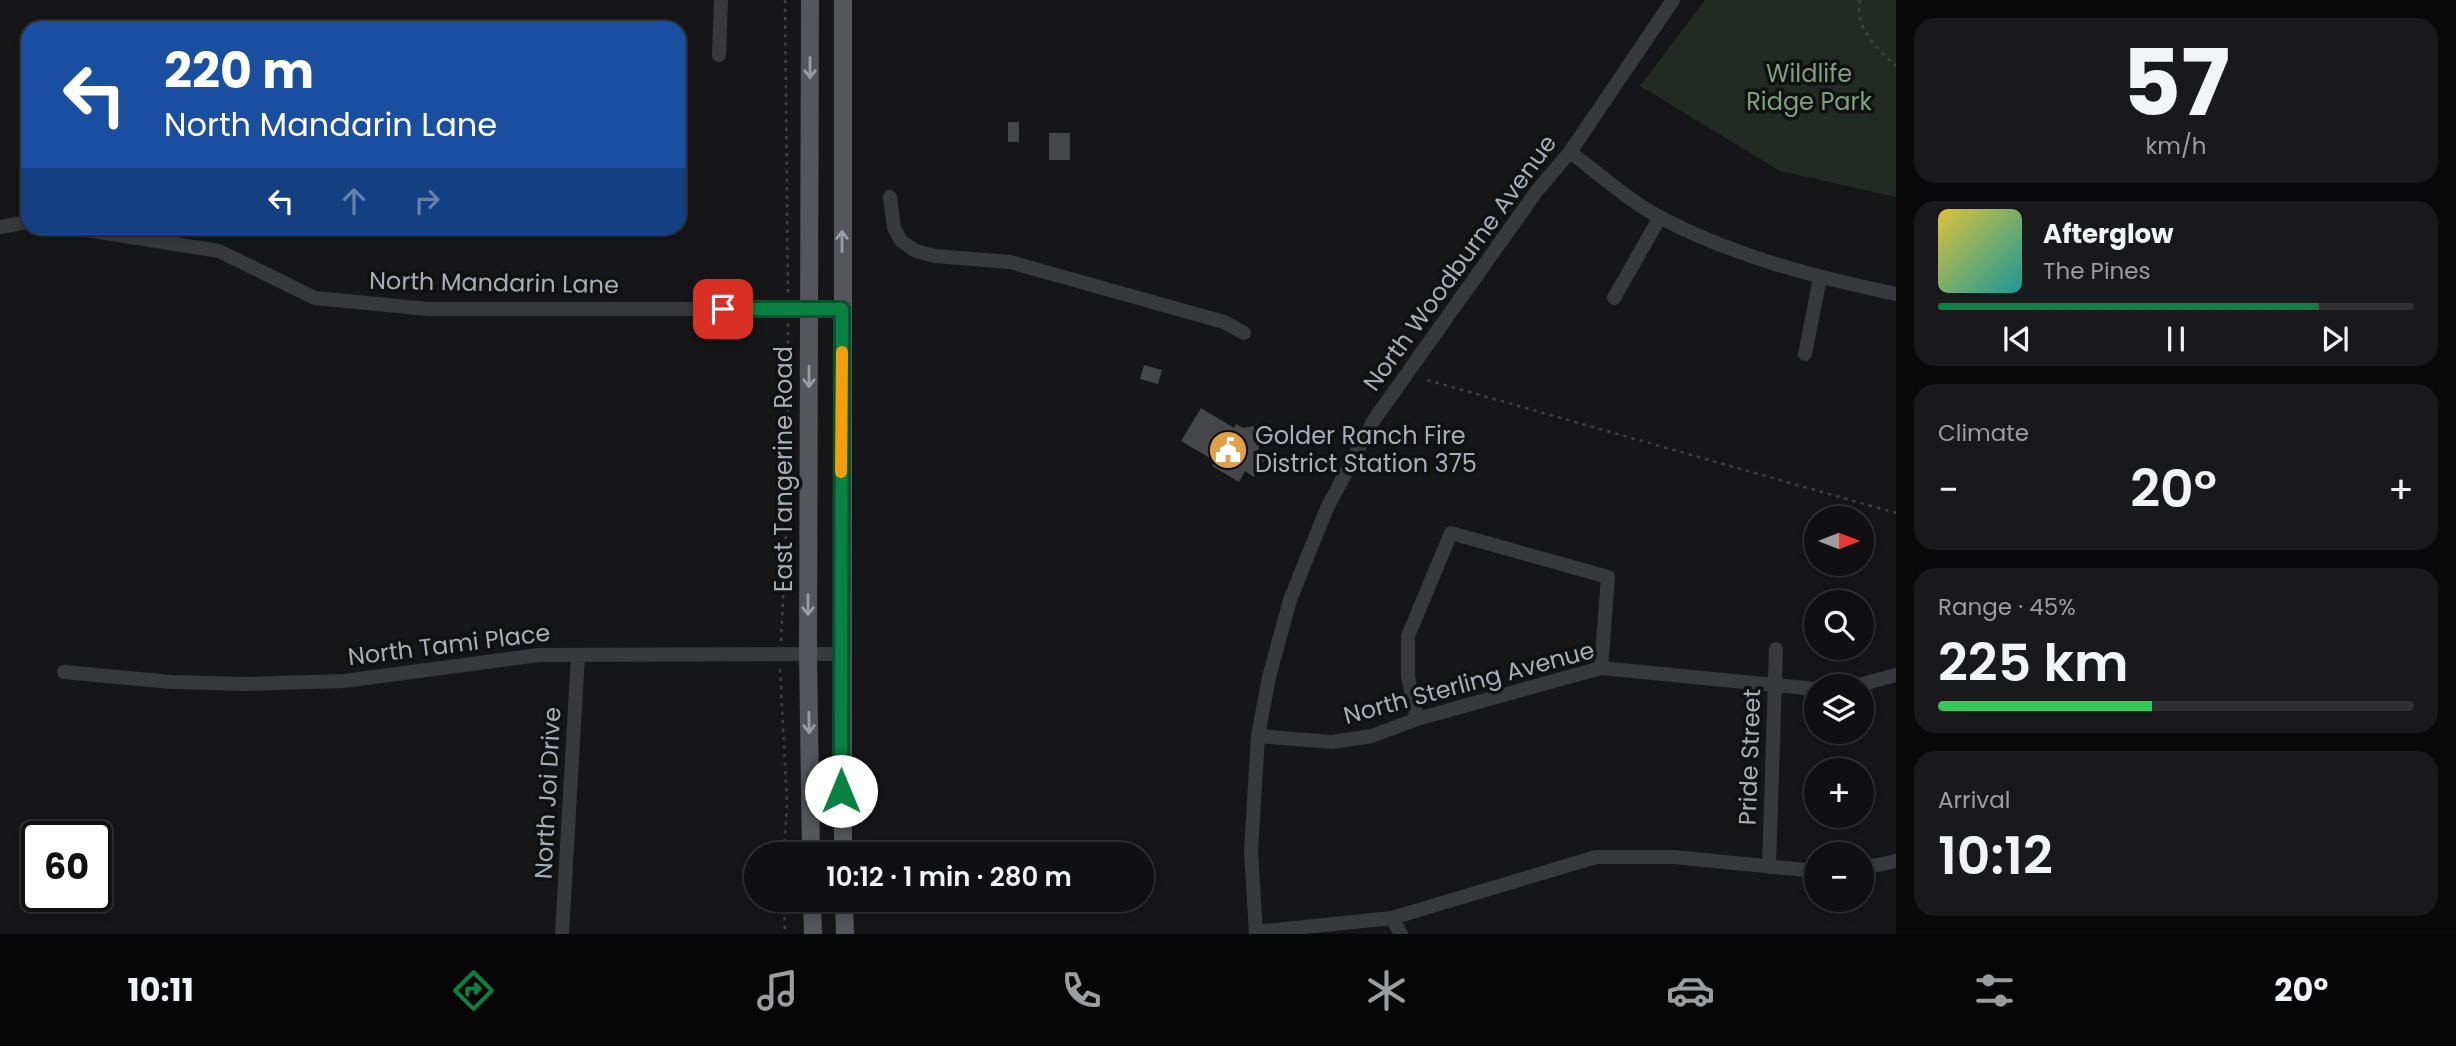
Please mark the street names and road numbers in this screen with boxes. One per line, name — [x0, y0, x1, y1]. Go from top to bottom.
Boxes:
street label: North Woodburne Avenue — [1355, 128, 1564, 398]
street label: North Mandarin Lane — [369, 264, 619, 301]
street label: East Tangerine Road — [767, 346, 800, 592]
street label: North Tami Place — [346, 616, 552, 673]
street label: North Sterling Avenue — [1340, 633, 1598, 732]
street label: Pride Street — [1731, 688, 1768, 826]
street label: North Joi Drive — [527, 706, 568, 880]

